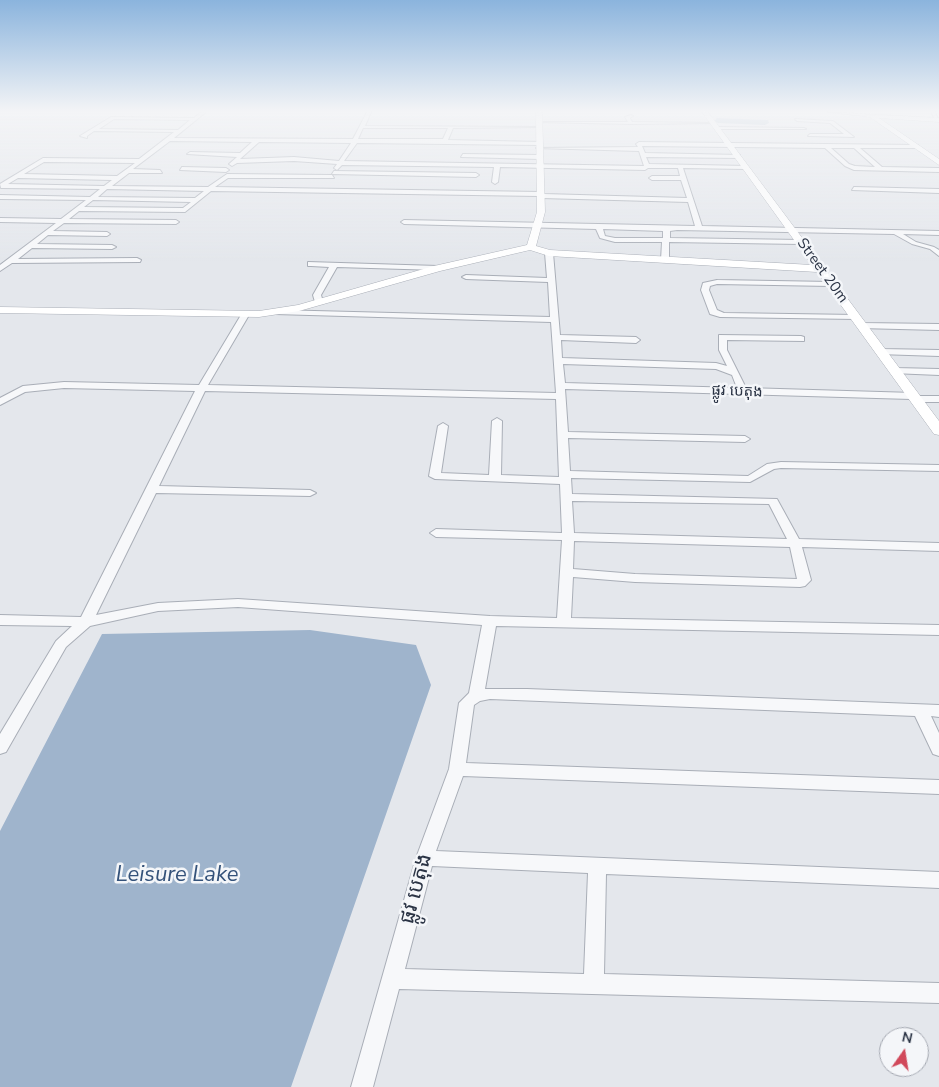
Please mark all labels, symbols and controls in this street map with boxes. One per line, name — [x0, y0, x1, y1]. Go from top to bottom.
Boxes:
street label: Street 20m — [792, 235, 852, 307]
street label: ផ្លូវ បេតុង — [711, 382, 763, 402]
street label: ផ្លូវ បេតុង — [396, 851, 438, 927]
water label: Leisure Lake — [116, 863, 238, 889]
north arrow — [879, 1027, 929, 1077]
text: N — [900, 1027, 914, 1048]

